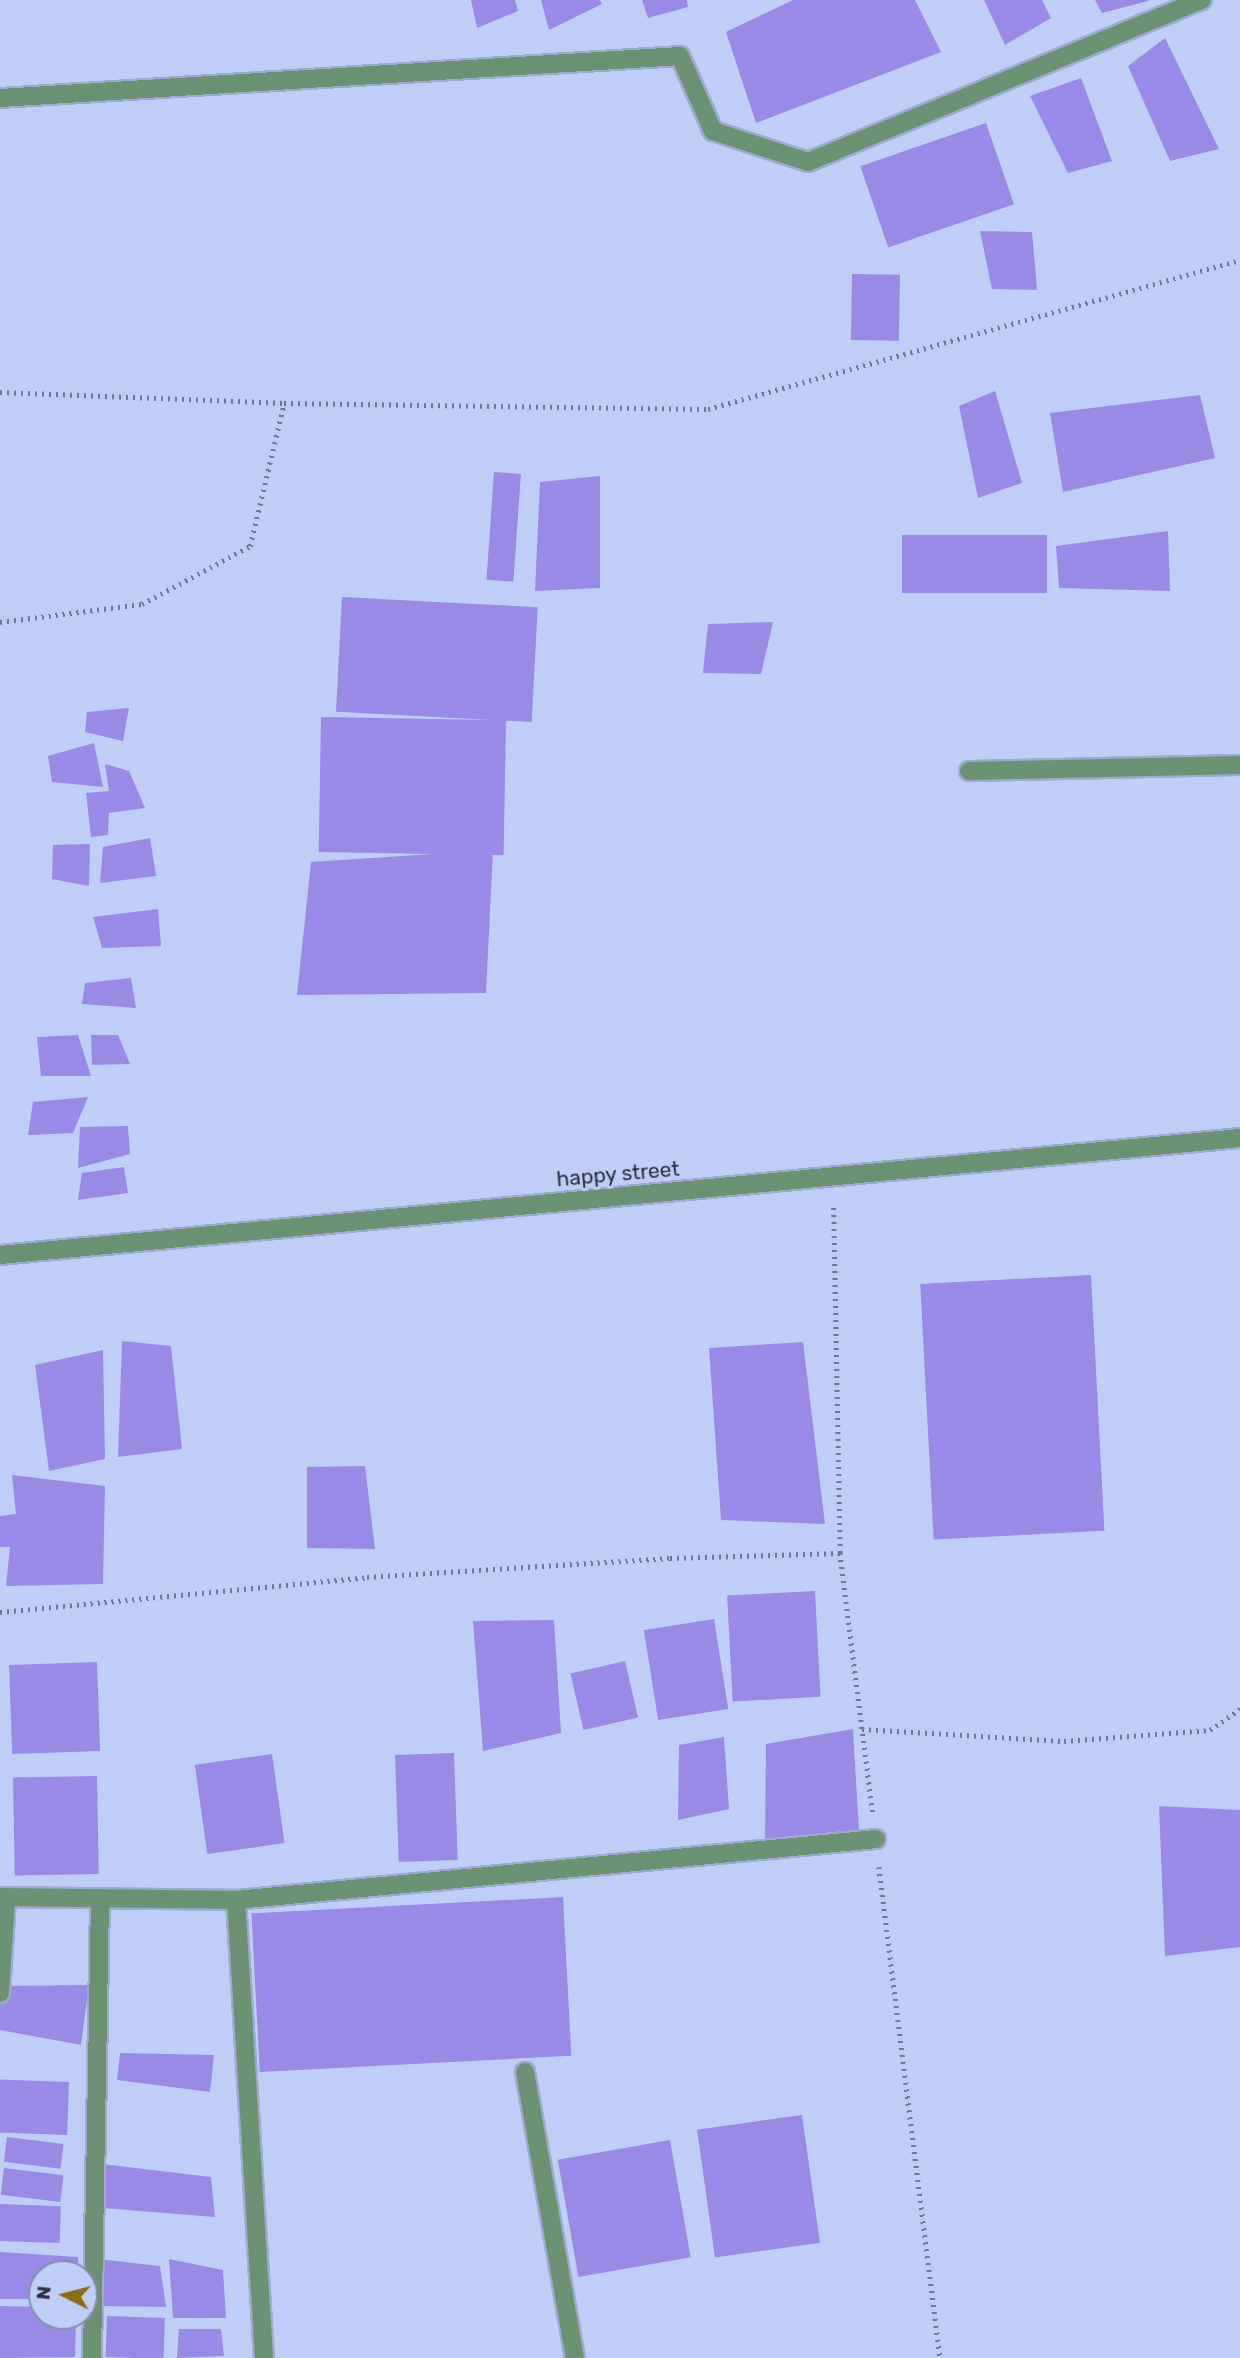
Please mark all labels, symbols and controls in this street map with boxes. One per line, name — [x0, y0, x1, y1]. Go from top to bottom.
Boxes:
street label: happy street — [555, 1156, 681, 1192]
north arrow — [28, 2260, 98, 2330]
text: N — [31, 2285, 56, 2301]

